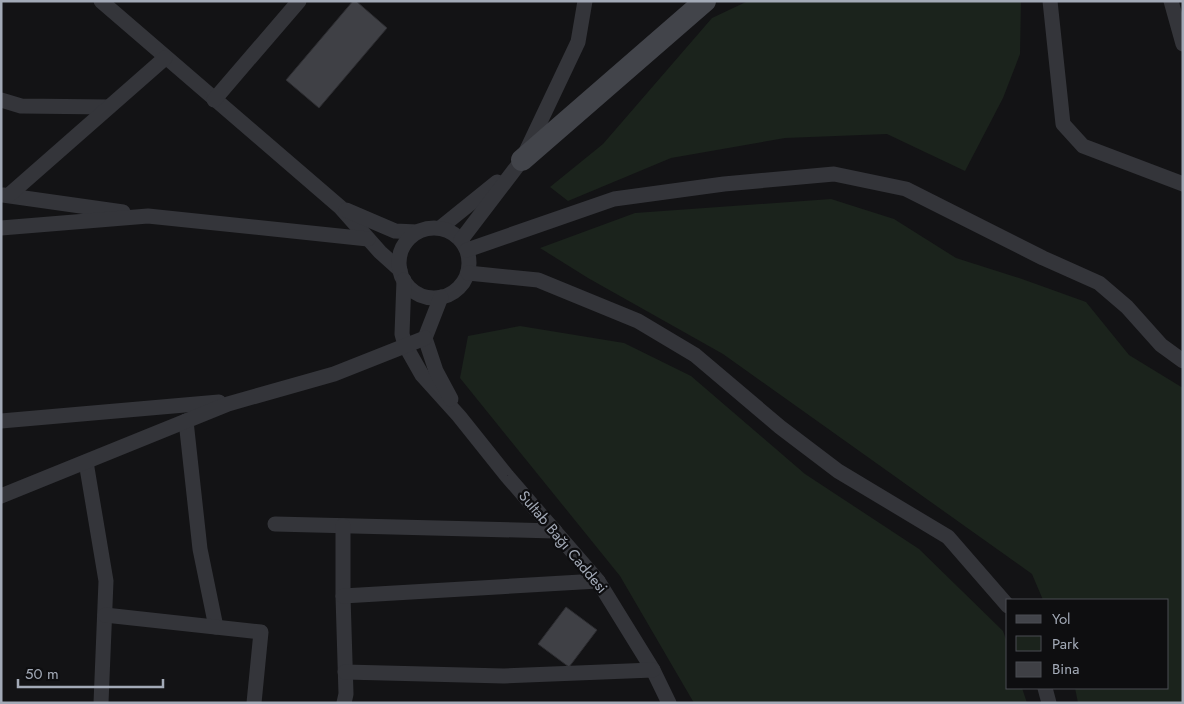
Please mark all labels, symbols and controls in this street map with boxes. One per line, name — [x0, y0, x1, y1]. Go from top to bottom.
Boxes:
street label: Sultab Bağı Caddesi — [513, 486, 613, 598]
legend — [1006, 599, 1169, 689]
text: Yol — [1052, 608, 1071, 630]
text: Park — [1052, 633, 1079, 655]
scale bar — [18, 656, 162, 688]
text: Bina — [1052, 658, 1079, 680]
text: 50 m — [25, 663, 59, 685]

